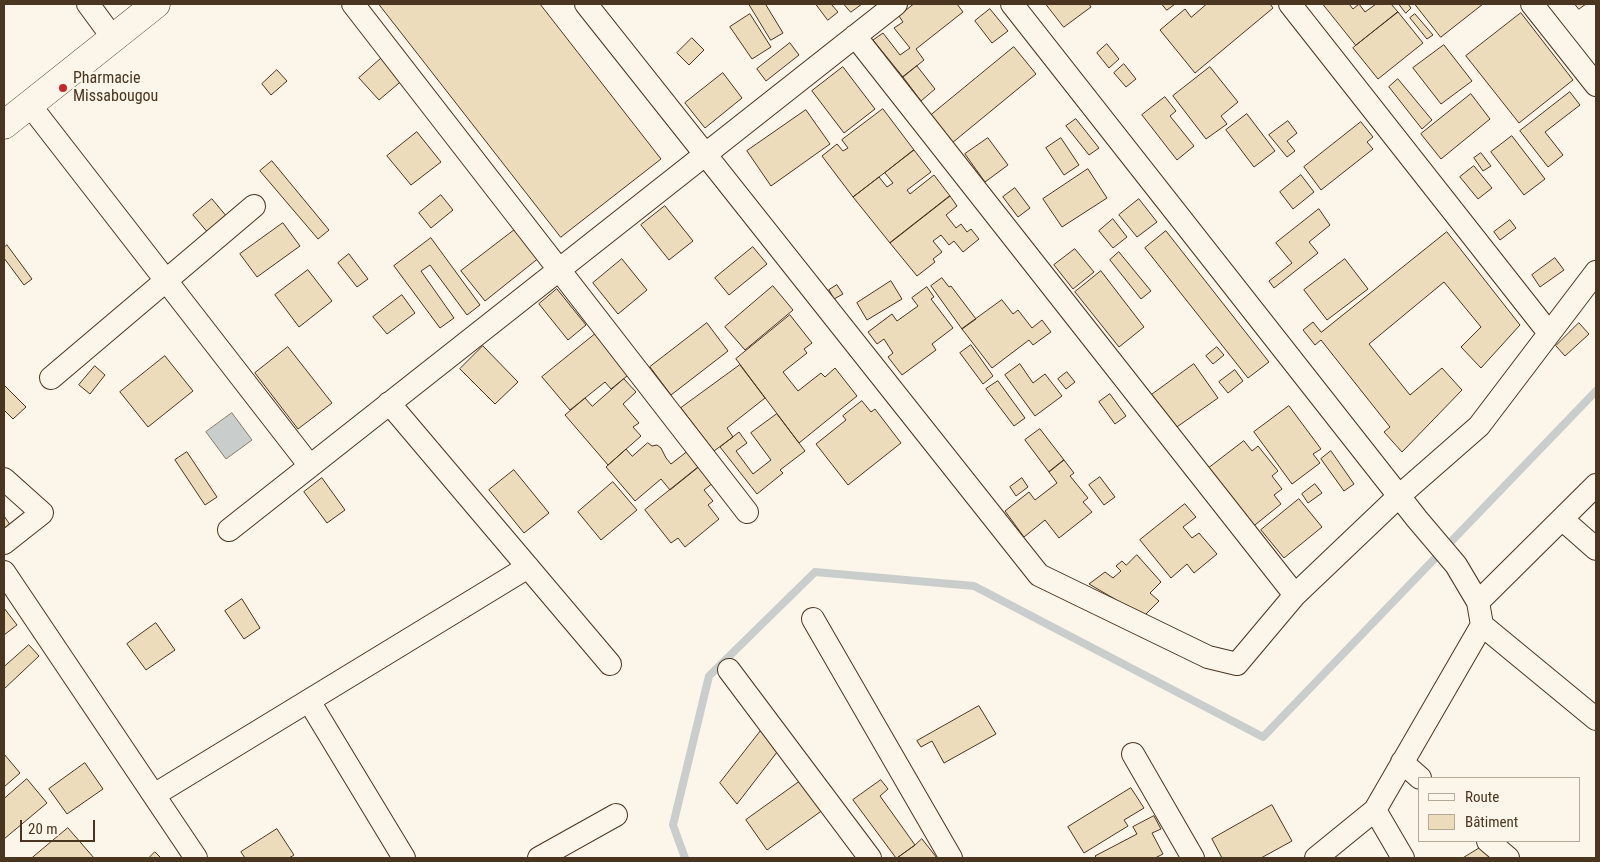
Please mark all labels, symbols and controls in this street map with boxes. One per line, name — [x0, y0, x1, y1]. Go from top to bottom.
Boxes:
place label: Pharmacie Missabougou — [73, 69, 158, 107]
marker: Pharmacie Missabougou — [57, 82, 69, 94]
legend — [1418, 777, 1580, 842]
text: Route — [1465, 788, 1499, 806]
scale bar — [22, 810, 98, 842]
text: Bâtiment — [1465, 813, 1518, 831]
text: 20 m — [28, 820, 58, 838]

